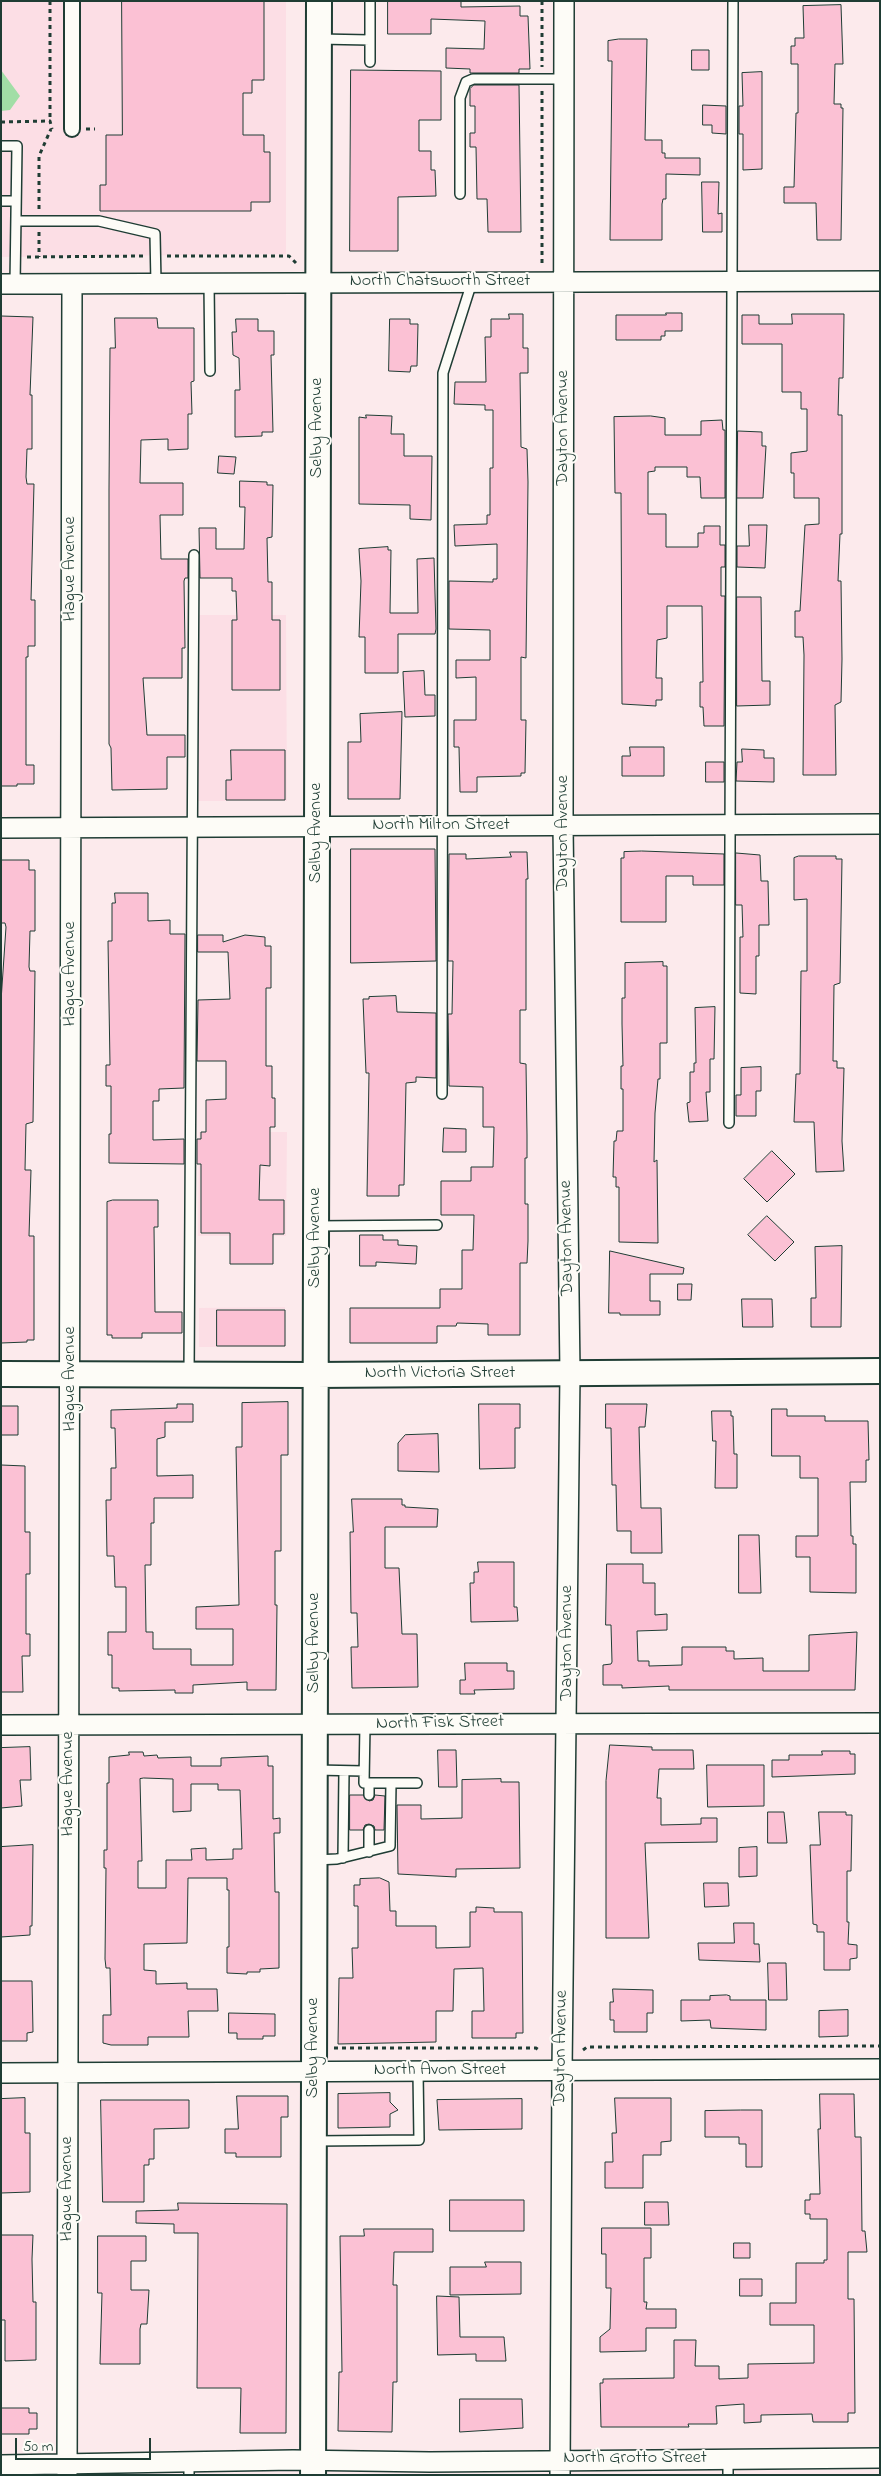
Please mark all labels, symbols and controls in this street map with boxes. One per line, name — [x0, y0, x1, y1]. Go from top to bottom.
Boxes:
street label: North Chatsworth Street — [350, 271, 530, 293]
street label: Dayton Avenue — [553, 370, 575, 486]
street label: Selby Avenue — [307, 378, 329, 478]
street label: Hague Avenue — [60, 517, 82, 621]
street label: Dayton Avenue — [553, 775, 575, 891]
street label: Selby Avenue — [306, 783, 328, 883]
street label: North Milton Street — [372, 815, 510, 837]
street label: Hague Avenue — [60, 922, 82, 1026]
street label: Dayton Avenue — [556, 1180, 580, 1296]
street label: Selby Avenue — [305, 1188, 327, 1288]
street label: Hague Avenue — [60, 1327, 82, 1431]
street label: North Victoria Street — [365, 1363, 515, 1385]
street label: Dayton Avenue — [557, 1585, 579, 1701]
street label: Selby Avenue — [304, 1593, 326, 1693]
street label: North Fisk Street — [376, 1712, 504, 1736]
street label: Hague Avenue — [58, 1732, 80, 1836]
street label: Dayton Avenue — [550, 1990, 574, 2106]
street label: Selby Avenue — [303, 1998, 325, 2098]
street label: North Avon Street — [374, 2060, 506, 2082]
street label: Hague Avenue — [57, 2137, 79, 2241]
scale bar — [18, 2428, 154, 2460]
text: 50 m — [23, 2436, 53, 2458]
street label: North Grotto Street — [563, 2448, 707, 2470]

